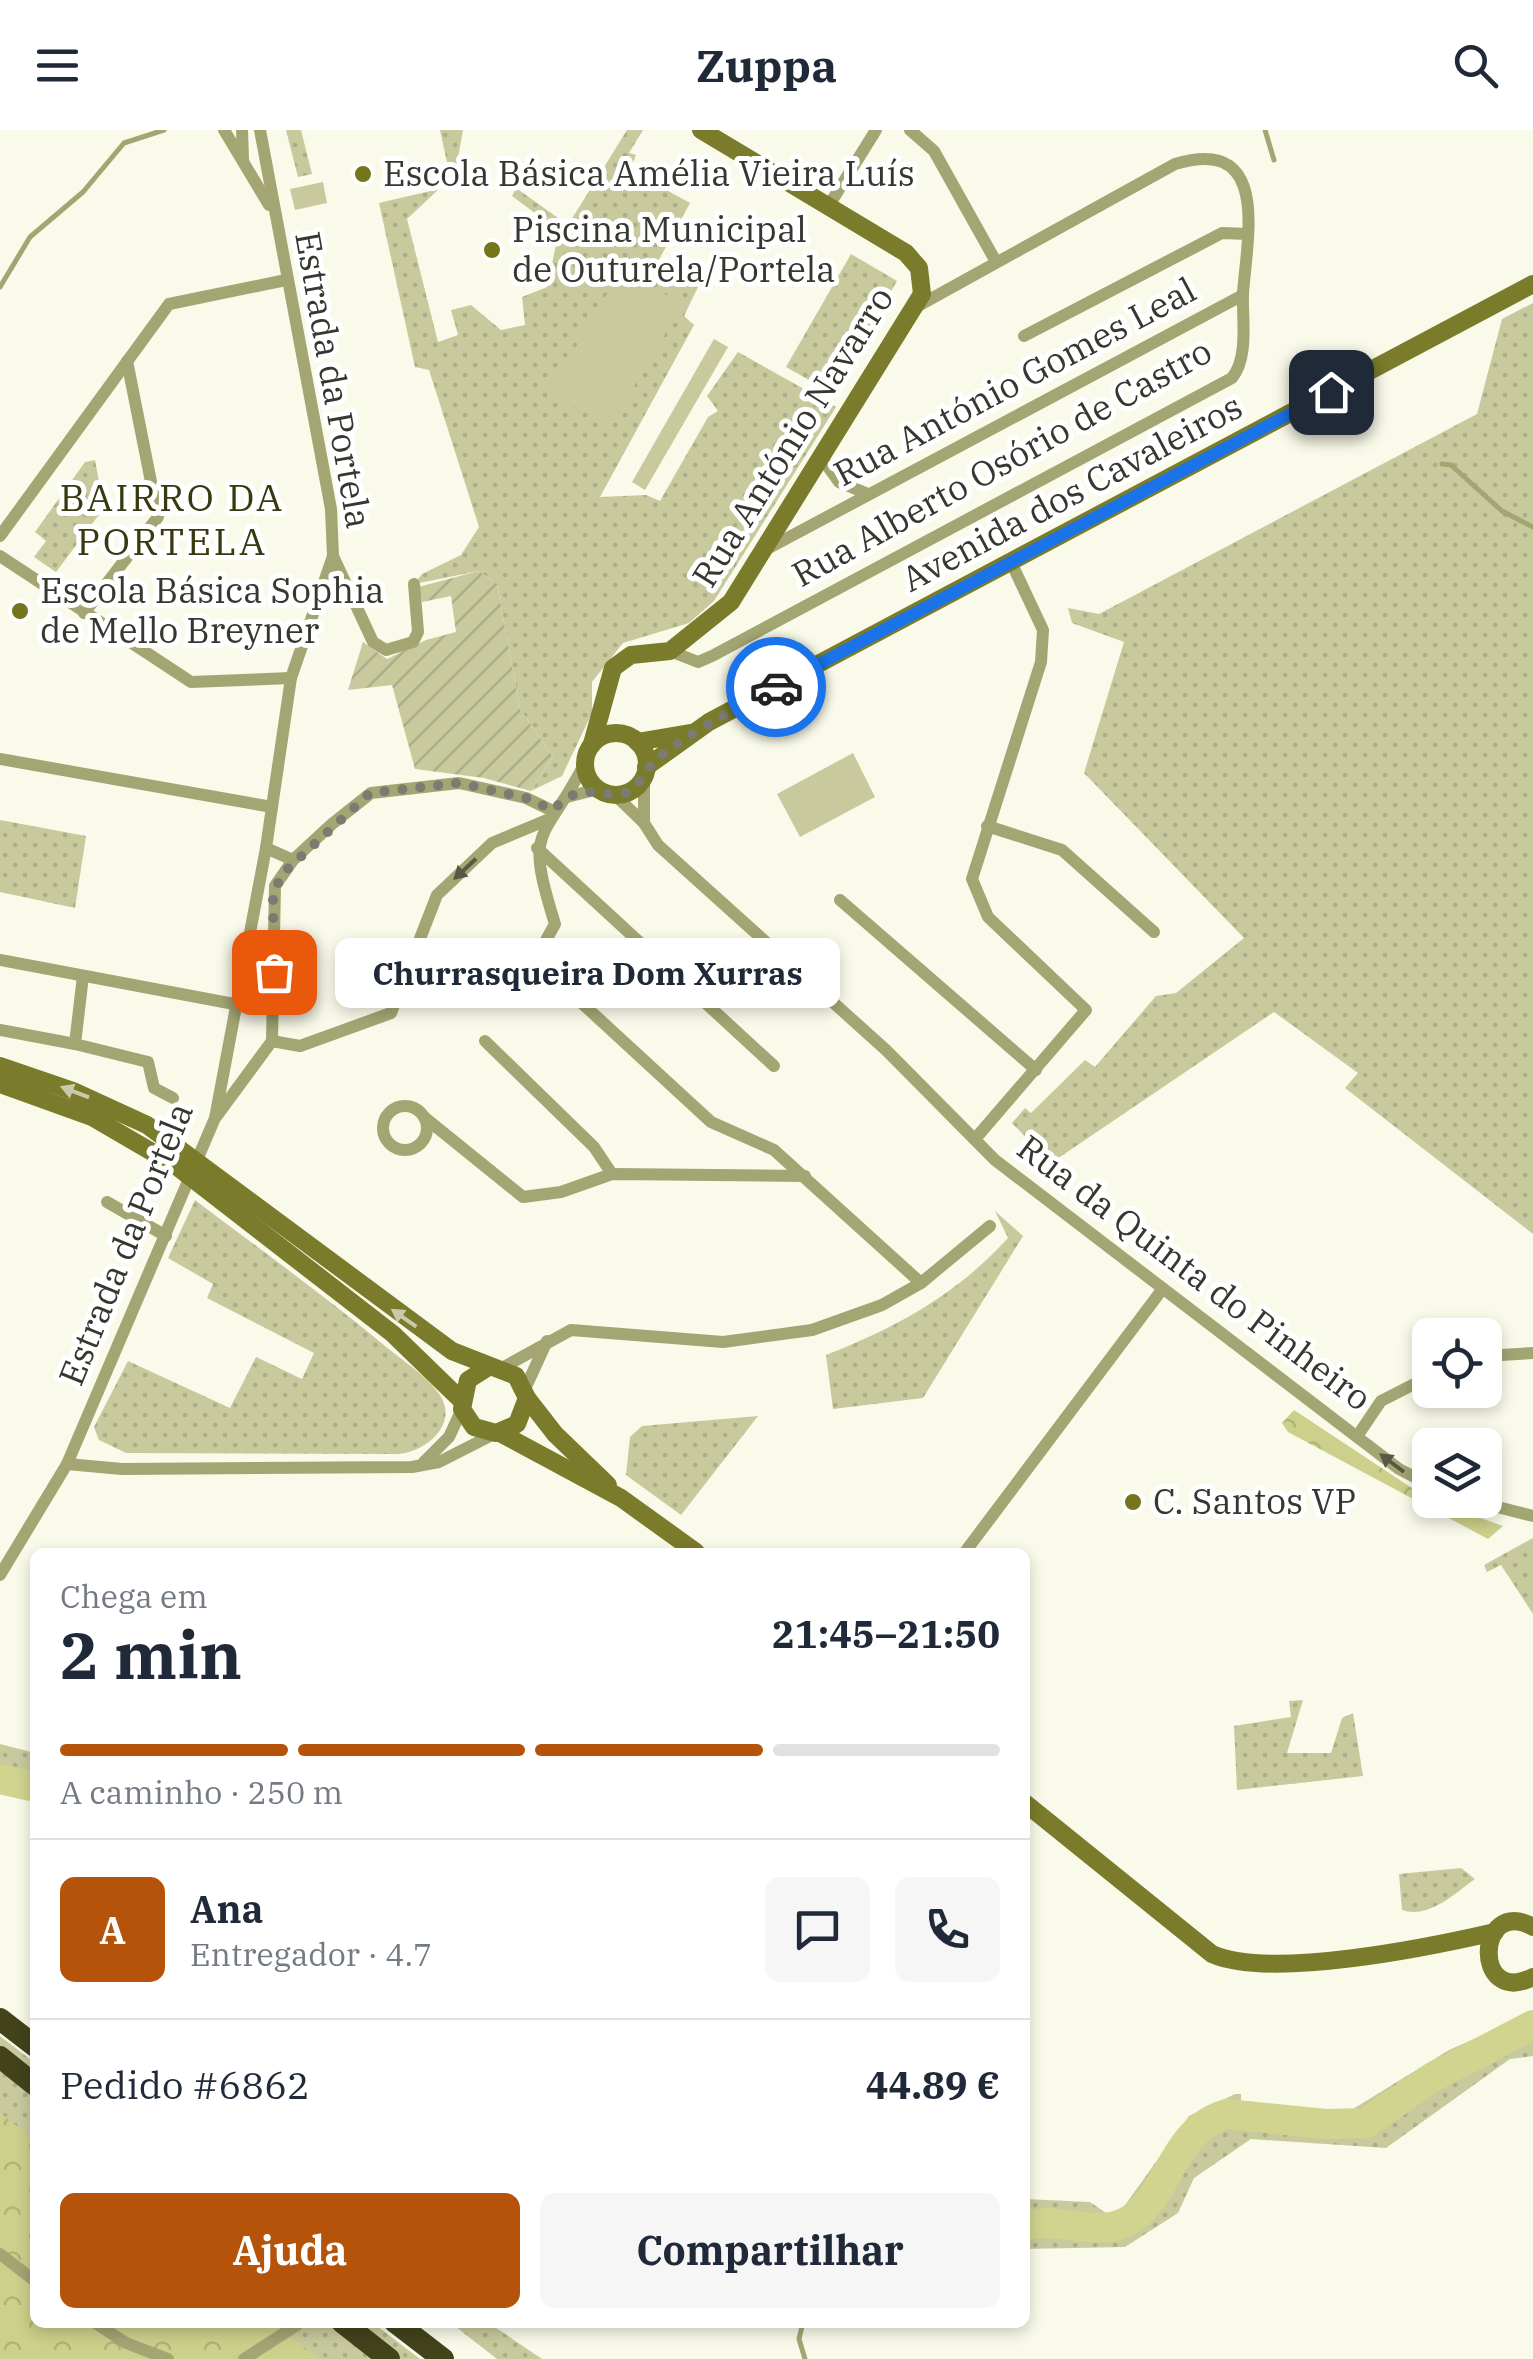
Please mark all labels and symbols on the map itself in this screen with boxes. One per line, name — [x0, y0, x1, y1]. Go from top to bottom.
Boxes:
place label: Escola Básica Amélia Vieira Luís — [383, 150, 915, 196]
marker: Escola Básica Amélia Vieira Luís — [352, 163, 374, 185]
place label: Piscina Municipal de Outurela/Portela — [512, 206, 835, 292]
street label: Estrada da Portela — [285, 228, 383, 532]
marker: Piscina Municipal de Outurela/Portela — [481, 239, 503, 261]
street label: Rua António Gomes Leal — [825, 266, 1204, 496]
street label: Rua António Navarro — [681, 278, 903, 595]
street label: Rua Alberto Osório de Castro — [784, 327, 1219, 597]
pin — [1289, 350, 1374, 435]
street label: Avenida dos Cavaleiros — [893, 383, 1250, 601]
district label: BAIRRO DA PORTELA — [59, 472, 285, 565]
place label: Escola Básica Sophia de Mello Breyner — [40, 567, 384, 653]
marker: Escola Básica Sophia de Mello Breyner — [9, 600, 31, 622]
courier — [726, 637, 826, 737]
one-way arrow — [453, 857, 477, 880]
pin — [232, 930, 317, 1015]
callout: Churrasqueira Dom Xurras — [334, 937, 839, 1007]
one-way arrow — [60, 1084, 90, 1099]
street label: Estrada da Portela — [47, 1096, 203, 1392]
street label: Rua da Quinta do Pinheiro — [1008, 1124, 1381, 1420]
one-way arrow — [390, 1309, 417, 1328]
one-way arrow — [1379, 1453, 1405, 1473]
place label: C. Santos VP — [1153, 1478, 1356, 1524]
marker: C. Santos VP — [1122, 1491, 1144, 1513]

